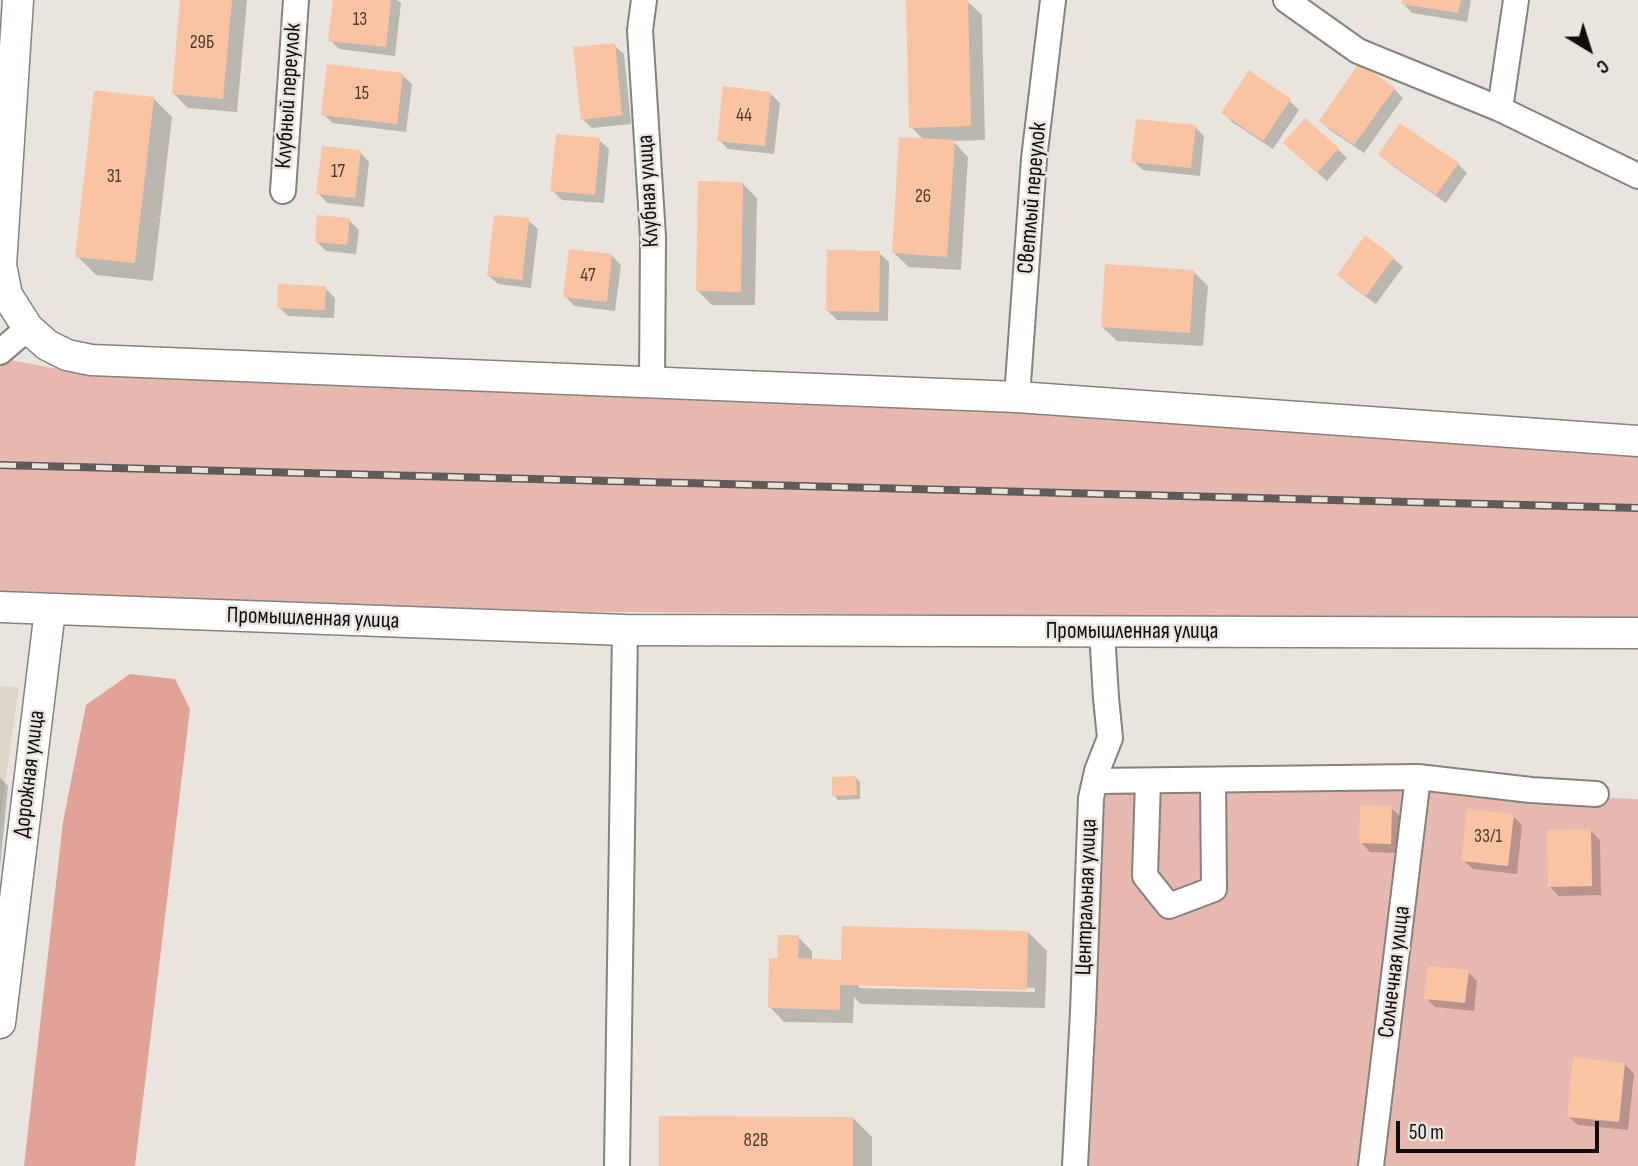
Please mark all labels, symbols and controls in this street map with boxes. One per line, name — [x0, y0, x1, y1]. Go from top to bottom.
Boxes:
house number: 13 — [353, 9, 367, 31]
north arrow — [1554, 14, 1624, 84]
street label: Клубный переулок — [270, 22, 308, 170]
house number: 29Б — [190, 32, 214, 54]
text: С — [1591, 54, 1613, 78]
house number: 15 — [355, 83, 369, 105]
house number: 44 — [736, 105, 752, 127]
street label: Светлый переулок — [1013, 121, 1053, 275]
street label: Клубная улица — [632, 134, 666, 248]
house number: 17 — [331, 161, 345, 183]
house number: 31 — [107, 166, 121, 188]
house number: 26 — [915, 186, 931, 208]
house number: 47 — [580, 265, 596, 287]
street label: Промышленная улица — [226, 602, 400, 636]
street label: Промышленная улица — [1046, 618, 1218, 646]
street label: Дорожная улица — [9, 709, 51, 839]
street label: Центральная улица — [1070, 818, 1104, 976]
house number: 33/1 — [1474, 826, 1502, 848]
street label: Солнечная улица — [1373, 904, 1417, 1040]
scale bar — [1400, 1106, 1603, 1150]
text: 50 m — [1409, 1120, 1444, 1145]
house number: 82В — [744, 1130, 768, 1152]

